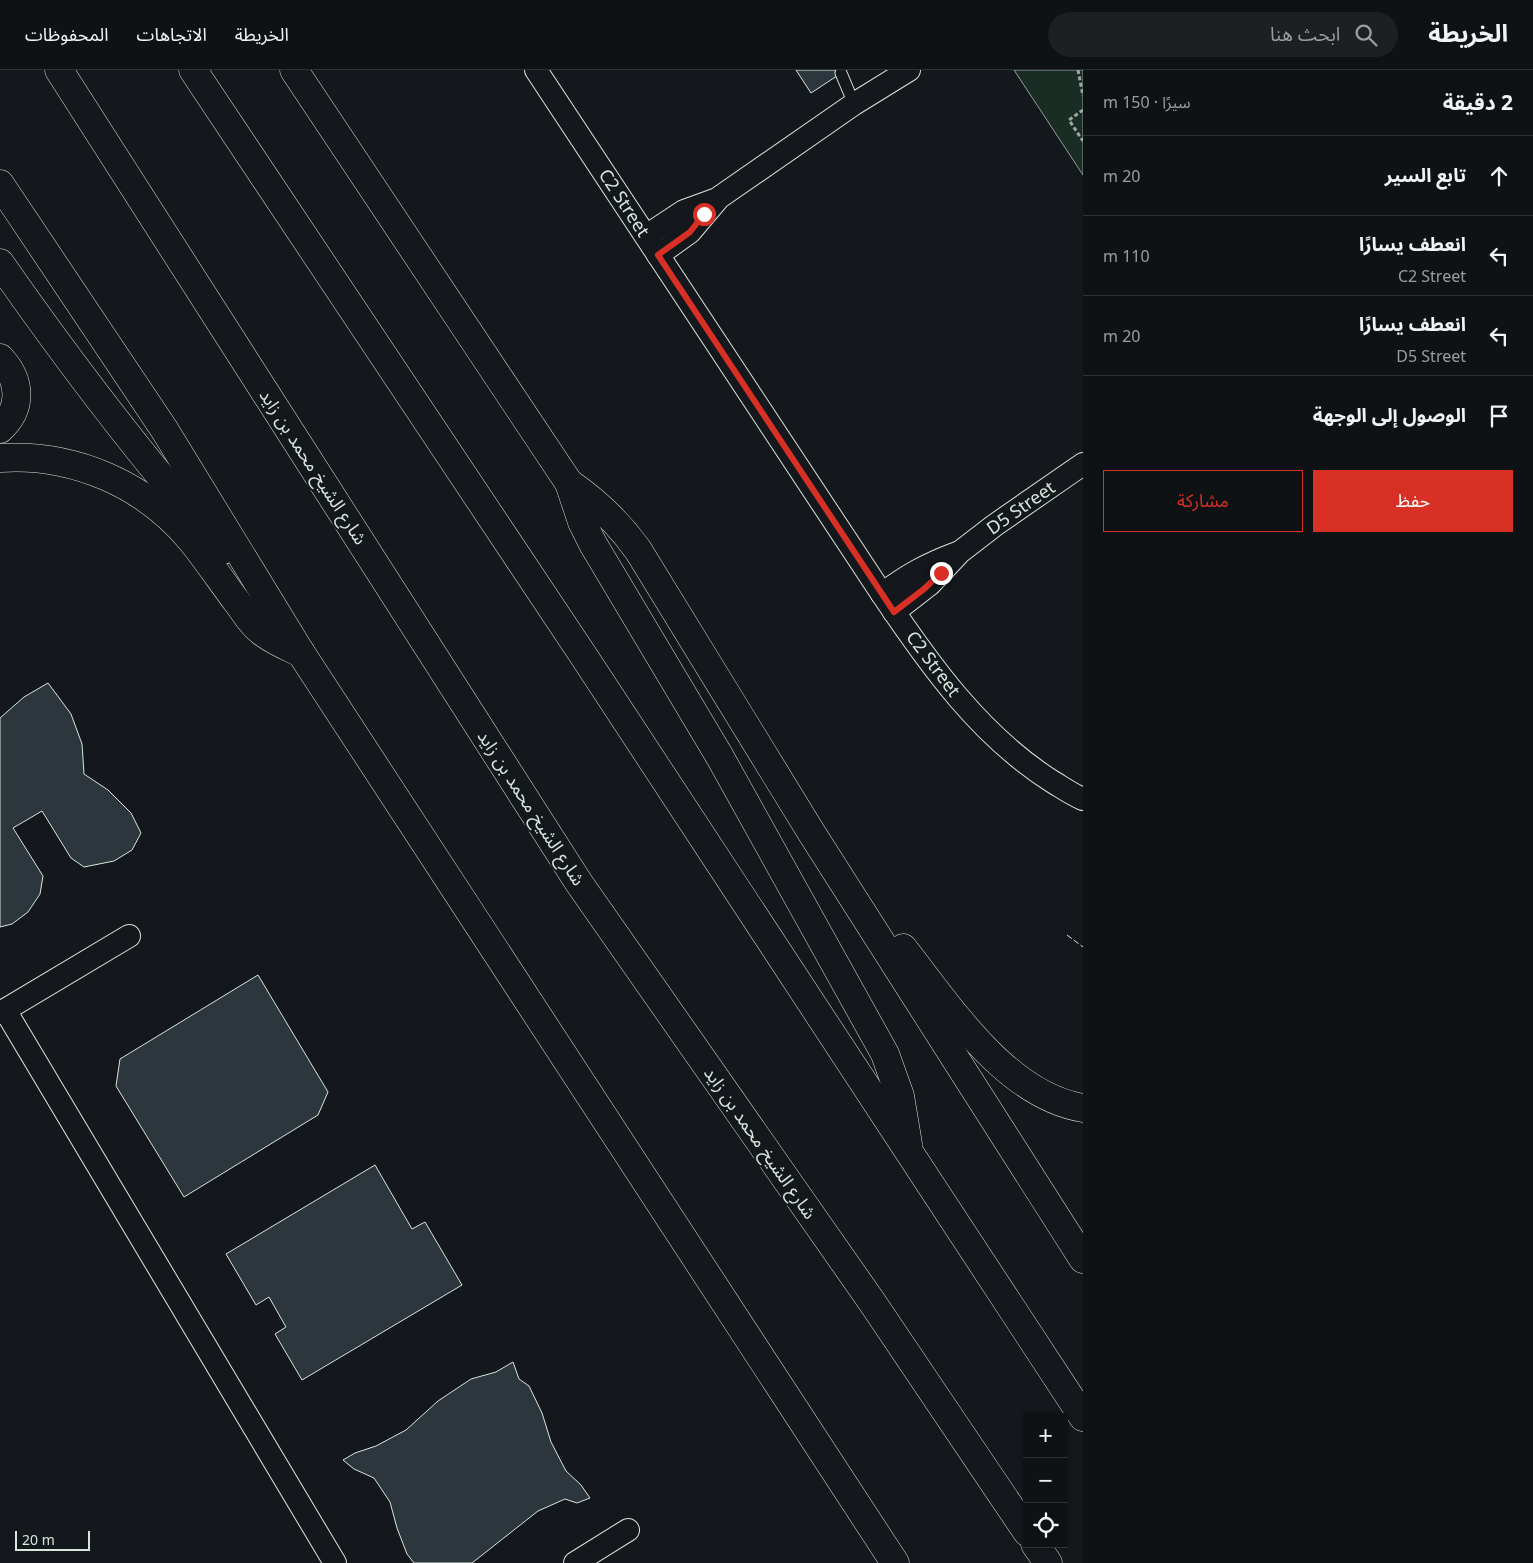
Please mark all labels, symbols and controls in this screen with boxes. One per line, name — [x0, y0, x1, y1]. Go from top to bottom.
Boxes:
search box — [1048, 12, 1398, 57]
text: الخريطة — [1428, 16, 1508, 49]
text: ابحث هنا — [1270, 21, 1340, 47]
icon: search — [1352, 21, 1380, 49]
text: المحفوظات — [25, 22, 109, 46]
text: الاتجاهات — [137, 22, 207, 46]
text: الخريطة — [235, 22, 289, 46]
text: 2 دقيقة — [1443, 88, 1513, 116]
text: سيرًا · 150 m — [1103, 91, 1190, 113]
text: تابع السير — [1385, 162, 1466, 188]
icon: ahead — [1485, 162, 1513, 190]
street label: C2 Street — [594, 164, 656, 242]
text: 20 m — [1103, 165, 1140, 187]
route start — [693, 203, 716, 226]
text: انعطف يسارًا — [1359, 231, 1466, 257]
icon: left — [1485, 242, 1513, 270]
text: 110 m — [1103, 245, 1150, 267]
text: C2 Street — [1398, 265, 1466, 287]
text: انعطف يسارًا — [1359, 311, 1466, 337]
icon: left — [1485, 322, 1513, 350]
text: 20 m — [1103, 325, 1140, 347]
text: D5 Street — [1396, 345, 1466, 367]
street label: شارع الشيخ محمد بن زايد — [252, 384, 373, 550]
text: الوصول إلى الوجهة — [1313, 402, 1466, 428]
icon: arrive — [1485, 402, 1513, 430]
button: مشاركة — [1103, 470, 1303, 532]
button: حفظ — [1313, 470, 1513, 532]
street label: D5 Street — [981, 475, 1060, 539]
route end — [930, 562, 953, 585]
street label: C2 Street — [901, 626, 967, 702]
street label: شارع الشيخ محمد بن زايد — [470, 725, 591, 891]
street label: شارع الشيخ محمد بن زايد — [697, 1062, 822, 1225]
map controls — [1023, 1413, 1068, 1548]
button: + — [1023, 1413, 1068, 1458]
button: − — [1023, 1458, 1068, 1503]
button: locate — [1023, 1503, 1068, 1548]
scale bar — [15, 1528, 90, 1551]
text: 20 m — [22, 1530, 55, 1549]

